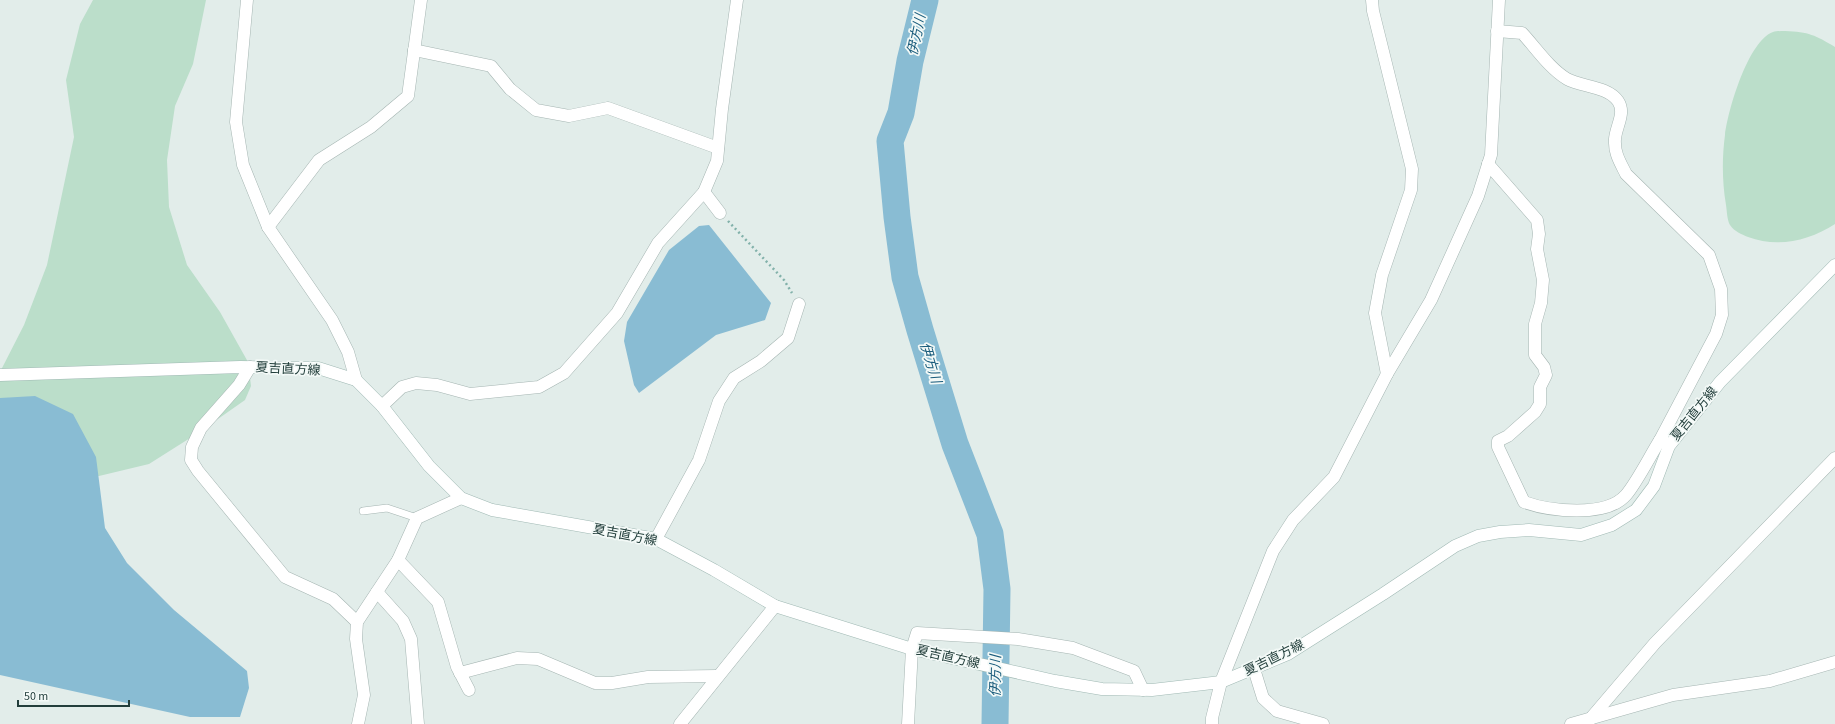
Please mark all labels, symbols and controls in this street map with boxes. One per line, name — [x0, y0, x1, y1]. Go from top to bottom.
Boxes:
water label: 伊方川 — [903, 10, 932, 58]
water label: 伊方川 — [914, 340, 946, 388]
street label: 夏吉直方線 — [255, 358, 321, 380]
street label: 夏吉直方線 — [1667, 383, 1721, 445]
street label: 夏吉直方線 — [591, 520, 659, 550]
street label: 夏吉直方線 — [1241, 636, 1307, 680]
street label: 夏吉直方線 — [914, 641, 982, 673]
water label: 伊方川 — [986, 653, 1006, 697]
scale bar — [18, 682, 129, 708]
text: 50 m — [24, 688, 48, 705]

